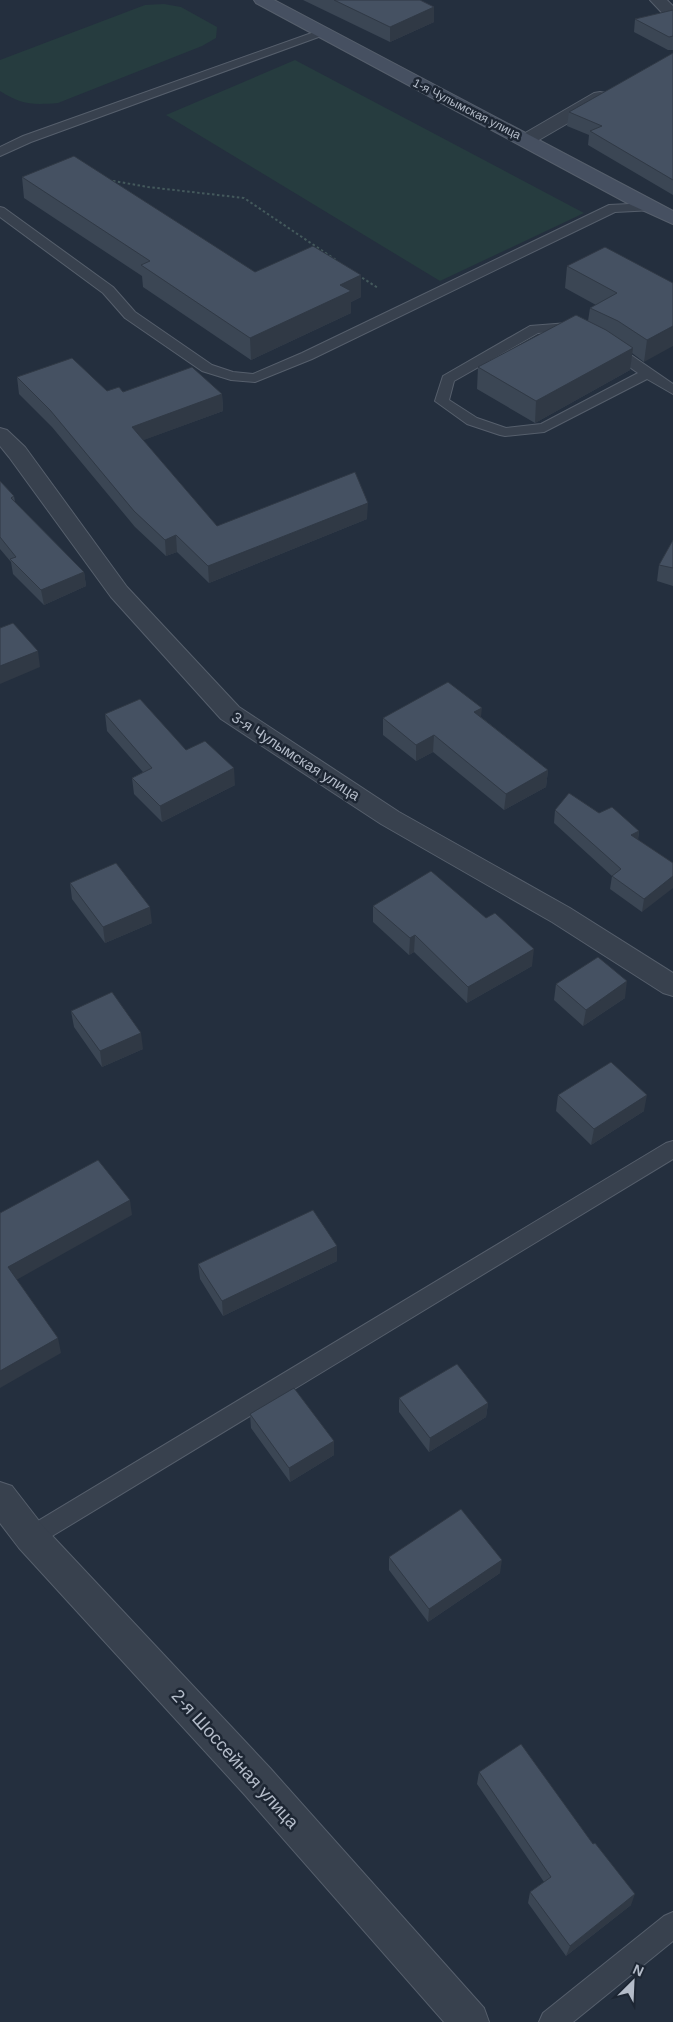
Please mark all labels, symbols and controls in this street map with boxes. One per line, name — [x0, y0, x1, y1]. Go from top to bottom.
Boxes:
street label: 1-я Чулымская улица — [411, 76, 524, 142]
street label: 3-я Чулымская улица — [229, 708, 364, 804]
street label: 2-я Шоссейная улица — [168, 1686, 303, 1833]
north arrow — [608, 1957, 658, 2007]
text: N — [630, 1961, 646, 1979]

